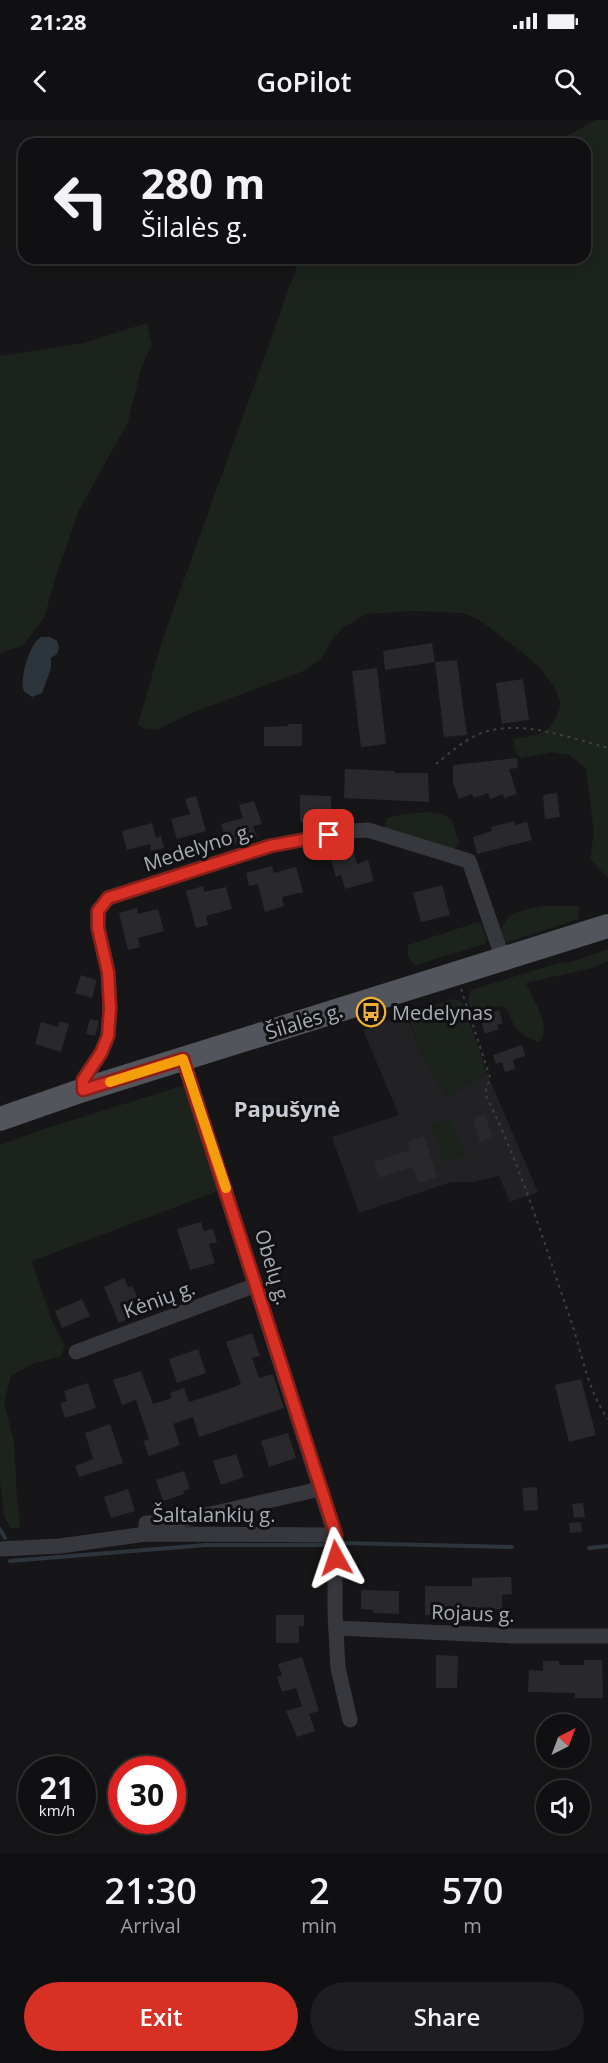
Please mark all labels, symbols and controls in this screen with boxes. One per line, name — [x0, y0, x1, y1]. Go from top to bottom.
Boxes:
text: 21:28 — [30, 6, 87, 36]
text: GoPilot — [257, 63, 351, 100]
icon: back — [24, 65, 57, 98]
icon: search — [551, 65, 584, 98]
text: 280 m — [141, 154, 265, 211]
icon: left — [42, 162, 120, 240]
text: Šilalės g. — [141, 208, 248, 245]
pin — [303, 809, 354, 860]
street label: Medelyno g. — [140, 817, 256, 877]
icon: arrive — [312, 818, 345, 851]
street label: Šilalės g. — [262, 996, 346, 1046]
bus stop icon: Medelynas — [355, 996, 387, 1028]
place label: Medelynas — [392, 999, 493, 1026]
district label: Papušynė — [234, 1093, 340, 1123]
street label: Obelų g. — [249, 1226, 297, 1308]
street label: Kėnių g. — [119, 1274, 199, 1324]
street label: Šaltalankių g. — [153, 1501, 275, 1528]
position arrow — [304, 1526, 368, 1590]
street label: Rojaus g. — [431, 1598, 515, 1628]
north arrow — [536, 1714, 590, 1768]
map controls — [536, 1714, 590, 1834]
speed limit sign: 30 — [108, 1756, 186, 1834]
text: 21 — [40, 1767, 74, 1808]
button: sound — [536, 1780, 590, 1834]
text: km/h — [39, 1800, 75, 1820]
text: 21:30 — [105, 1866, 197, 1915]
text: 2 — [309, 1866, 330, 1915]
text: 570 — [442, 1866, 503, 1915]
text: Arrival — [121, 1912, 181, 1939]
text: min — [301, 1912, 337, 1939]
text: m — [463, 1912, 482, 1939]
button: Exit — [24, 1982, 298, 2051]
button: Share — [310, 1982, 584, 2051]

